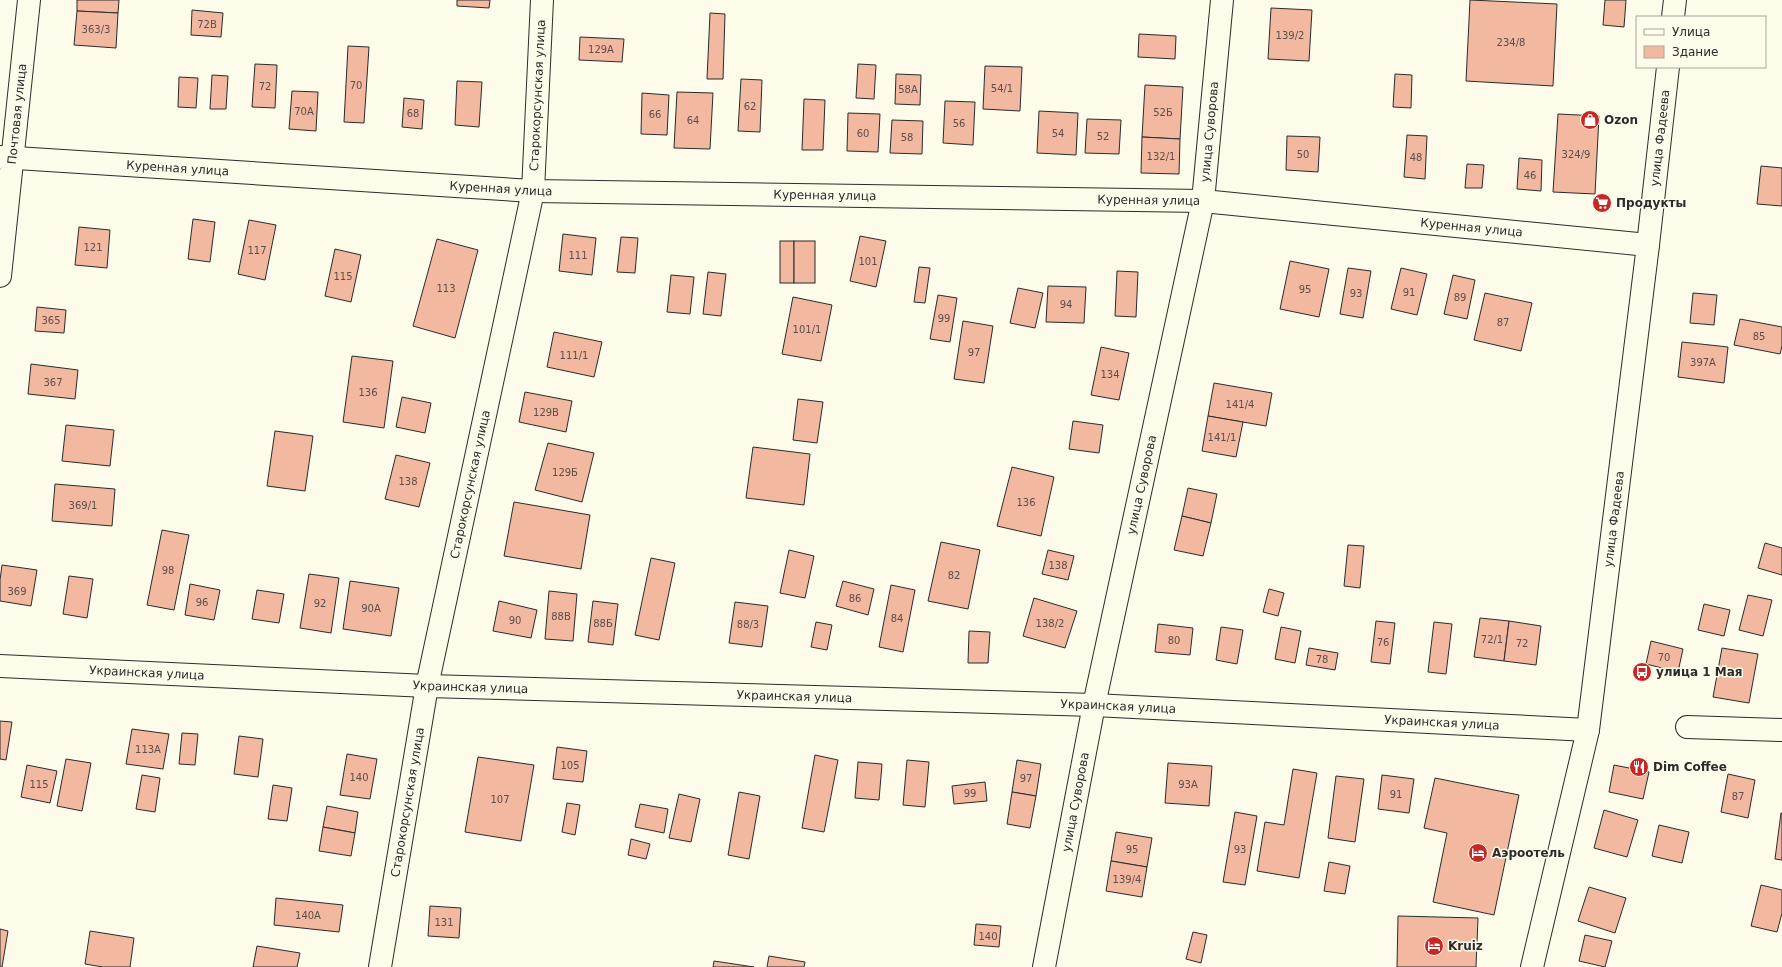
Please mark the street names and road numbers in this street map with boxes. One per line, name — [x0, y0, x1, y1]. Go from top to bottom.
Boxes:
street label: Старокорсунская улица — [527, 19, 548, 171]
street label: Почтовая улица — [5, 63, 29, 165]
street label: улица Суворова — [1198, 81, 1221, 183]
street label: улица Фадеева — [1648, 89, 1672, 187]
street label: Куренная улица — [126, 158, 229, 179]
street label: Куренная улица — [449, 179, 552, 198]
street label: Куренная улица — [773, 188, 876, 203]
street label: Куренная улица — [1097, 192, 1200, 208]
street label: Куренная улица — [1420, 216, 1523, 240]
street label: Старокорсунская улица — [447, 409, 493, 560]
street label: улица Суворова — [1124, 434, 1159, 536]
street label: улица Фадеева — [1601, 470, 1627, 568]
street label: Украинская улица — [89, 663, 205, 683]
street label: Украинская улица — [412, 678, 528, 696]
street label: Украинская улица — [736, 688, 852, 705]
street label: Украинская улица — [1060, 697, 1176, 716]
street label: Украинская улица — [1384, 713, 1500, 733]
street label: Старокорсунская улица — [388, 726, 427, 878]
street label: улица Суворова — [1059, 751, 1092, 853]

